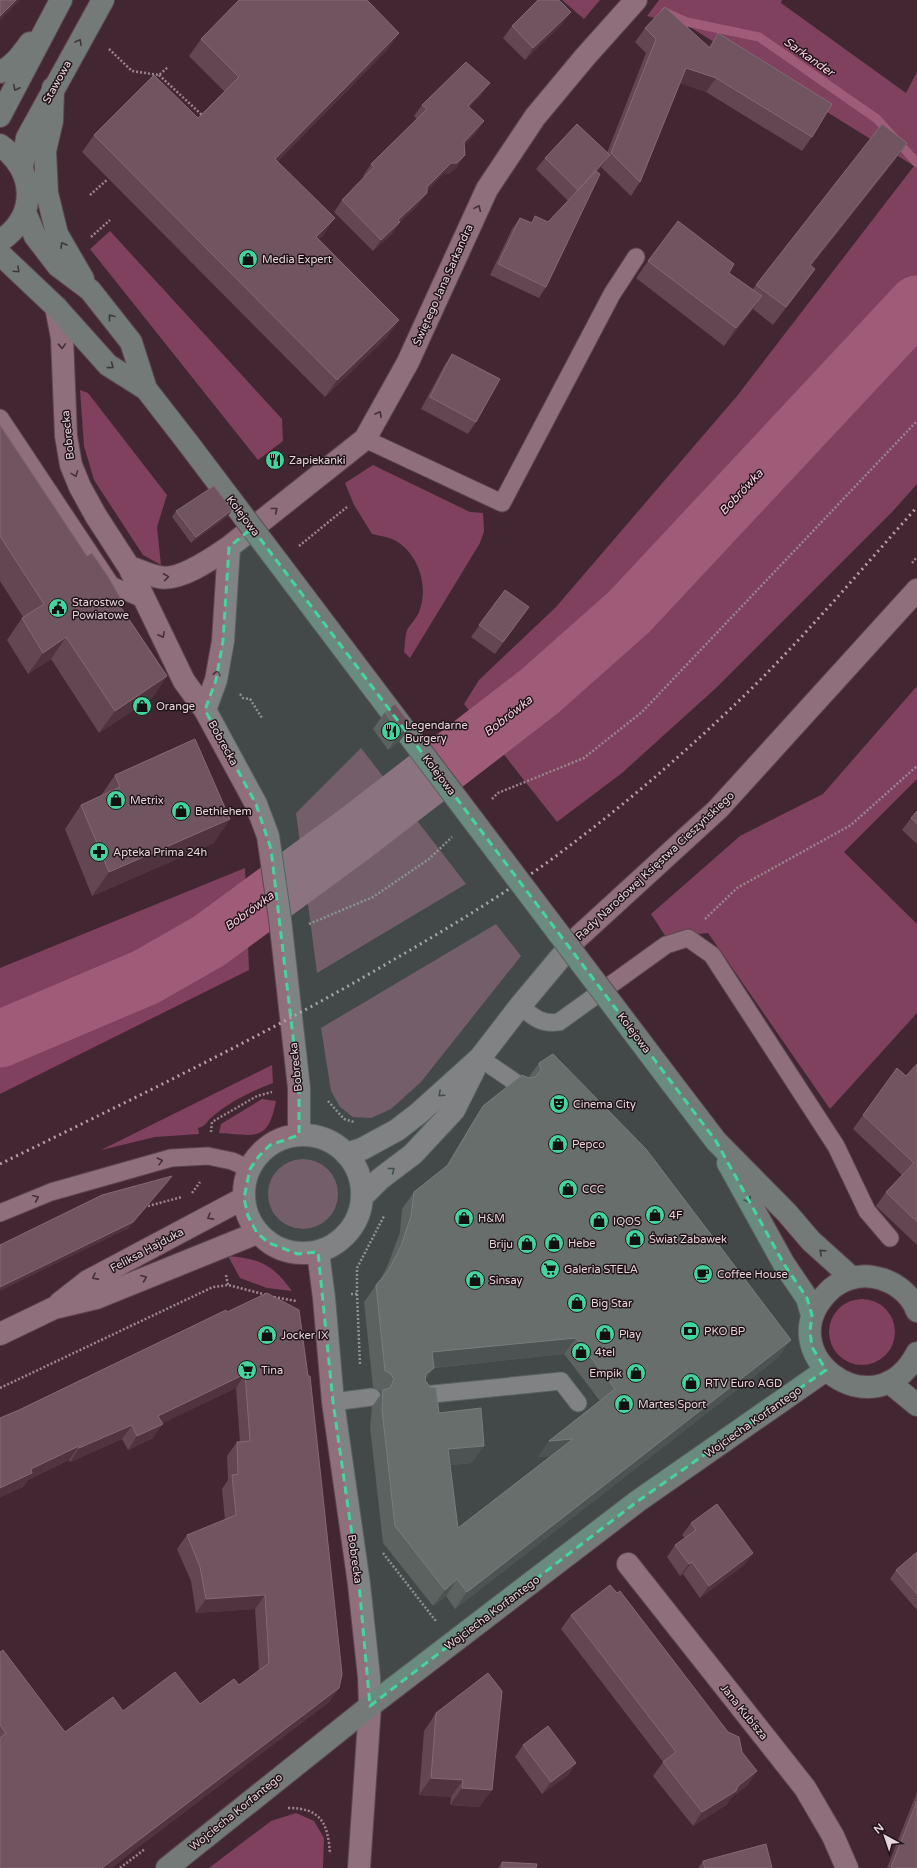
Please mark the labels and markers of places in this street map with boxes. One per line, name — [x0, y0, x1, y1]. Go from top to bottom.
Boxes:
shop icon: Media Expert — [237, 248, 259, 270]
place label: Media Expert — [262, 253, 332, 266]
restaurant icon: Zapiekanki — [264, 449, 286, 471]
place label: Zapiekanki — [289, 454, 346, 467]
place label: Starostwo Powiatowe — [72, 596, 129, 622]
public building icon: Starostwo Powiatowe — [47, 597, 69, 619]
shop icon: Orange — [131, 695, 153, 717]
place label: Orange — [156, 700, 195, 713]
place label: Legendarne Burgery — [405, 719, 468, 745]
restaurant icon: Legendarne Burgery — [380, 720, 402, 742]
shop icon: Metrix — [105, 789, 127, 811]
place label: Metrix — [130, 794, 164, 807]
shop icon: Bethlehem — [170, 800, 192, 822]
place label: Bethlehem — [195, 805, 252, 818]
pharmacy icon: Apteka Prima 24h — [88, 841, 110, 863]
place label: Apteka Prima 24h — [113, 846, 207, 859]
theatre icon: Cinema City — [548, 1093, 570, 1115]
place label: Cinema City — [573, 1098, 636, 1111]
shop icon: Pepco — [547, 1133, 569, 1155]
place label: Pepco — [572, 1138, 605, 1151]
shop icon: CCC — [557, 1178, 579, 1200]
place label: CCC — [582, 1183, 605, 1196]
shop icon: 4F — [644, 1204, 666, 1226]
shop icon: H&M — [453, 1207, 475, 1229]
place label: 4F — [669, 1209, 683, 1222]
shop icon: IQOS — [588, 1210, 610, 1232]
place label: H&M — [478, 1212, 505, 1225]
place label: IQOS — [613, 1215, 641, 1228]
shop icon: Świat Zabawek — [624, 1228, 646, 1250]
shop icon: Hebe — [543, 1232, 565, 1254]
place label: Świat Zabawek — [649, 1232, 727, 1246]
shop icon: Briju — [516, 1233, 538, 1255]
place label: Hebe — [568, 1237, 596, 1250]
place label: Briju — [489, 1238, 513, 1251]
supermarket icon: Galeria STELA — [539, 1258, 561, 1280]
place label: Galeria STELA — [564, 1263, 638, 1276]
cafe icon: Coffee House — [692, 1263, 714, 1285]
place label: Coffee House — [717, 1268, 788, 1281]
shop icon: Sinsay — [464, 1269, 486, 1291]
place label: Sinsay — [489, 1274, 522, 1287]
shop icon: Big Star — [566, 1292, 588, 1314]
place label: Big Star — [591, 1297, 633, 1310]
bank icon: PKO BP — [679, 1320, 701, 1342]
shop icon: Play — [594, 1323, 616, 1345]
shop icon: Jocker IX — [256, 1324, 278, 1346]
place label: PKO BP — [704, 1325, 745, 1338]
place label: Play — [619, 1328, 641, 1341]
place label: Jocker IX — [281, 1329, 328, 1342]
shop icon: 4tel — [570, 1341, 592, 1363]
place label: 4tel — [595, 1346, 615, 1359]
supermarket icon: Tina — [236, 1359, 258, 1381]
shop icon: Empik — [625, 1362, 647, 1384]
place label: Tina — [261, 1364, 283, 1377]
place label: Empik — [589, 1367, 622, 1380]
shop icon: RTV Euro AGD — [680, 1372, 702, 1394]
place label: RTV Euro AGD — [705, 1377, 782, 1390]
shop icon: Martes Sport — [613, 1393, 635, 1415]
place label: Martes Sport — [638, 1398, 706, 1411]

